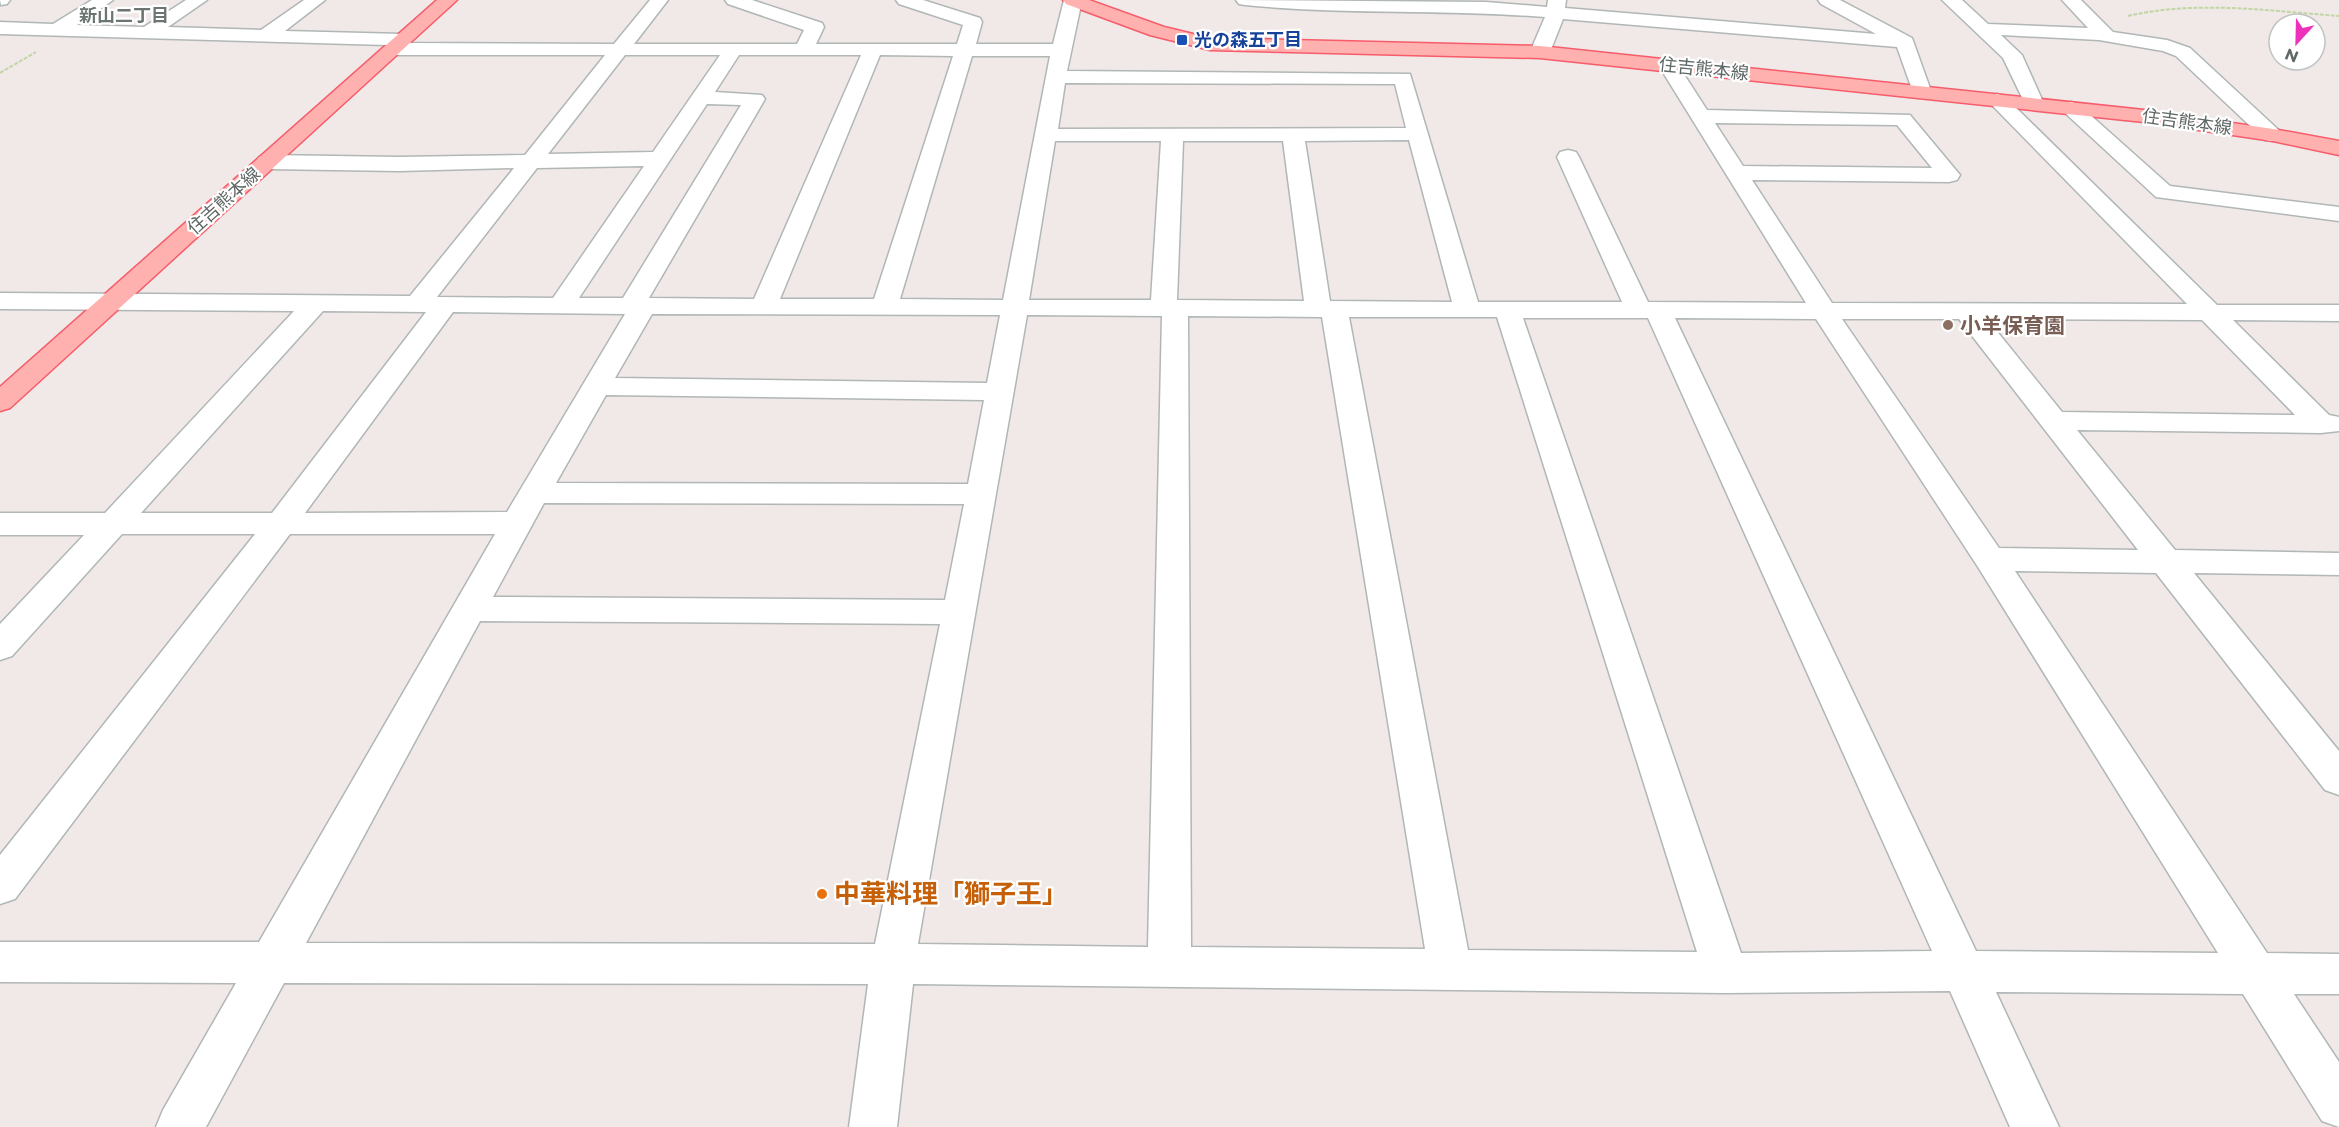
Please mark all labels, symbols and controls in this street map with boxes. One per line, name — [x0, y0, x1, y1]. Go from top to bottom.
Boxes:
district label: 新山二丁目 — [79, 5, 169, 27]
north arrow — [2267, 12, 2327, 72]
place label: 光の森五丁目 — [1194, 29, 1302, 51]
marker: 光の森五丁目 — [1175, 33, 1189, 47]
text: N — [2282, 44, 2301, 67]
street label: 住吉熊本線 — [1658, 53, 1750, 85]
street label: 住吉熊本線 — [2141, 105, 2233, 139]
street label: 住吉熊本線 — [183, 163, 265, 239]
place label: 小羊保育園 — [1960, 313, 2065, 338]
marker: 小羊保育園 — [1941, 318, 1955, 332]
place label: 中華料理「獅子王」 — [834, 878, 1068, 910]
marker: 中華料理「獅子王」 — [815, 887, 829, 901]

